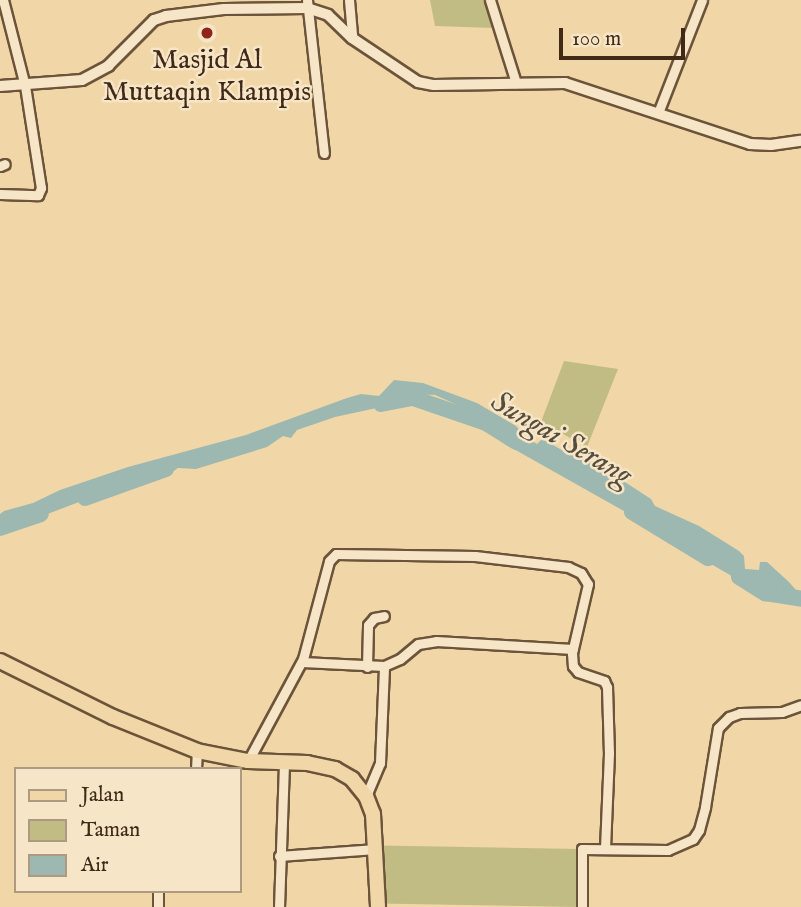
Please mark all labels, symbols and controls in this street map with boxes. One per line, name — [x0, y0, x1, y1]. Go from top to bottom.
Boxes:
scale bar — [563, 14, 689, 58]
marker: Masjid Al Muttaqin Klampis — [199, 25, 215, 41]
text: 100 m — [572, 26, 621, 53]
place label: Masjid Al Muttaqin Klampis — [103, 44, 311, 110]
water label: Sungai Serang — [484, 384, 638, 494]
legend — [14, 767, 242, 893]
text: Jalan — [81, 782, 124, 809]
text: Taman — [81, 817, 140, 844]
text: Air — [81, 852, 109, 879]

